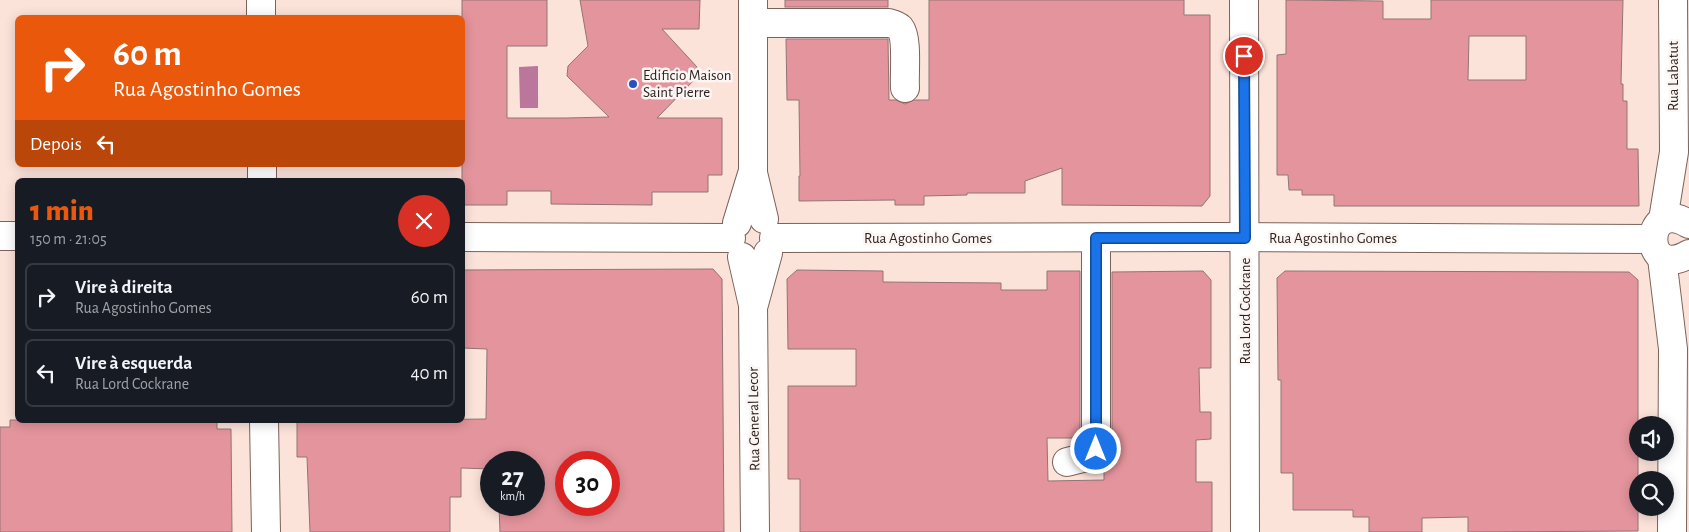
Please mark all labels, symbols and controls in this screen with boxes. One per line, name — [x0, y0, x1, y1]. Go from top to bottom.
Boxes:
icon: right — [30, 35, 95, 100]
pin — [1223, 35, 1265, 77]
text: 60 m — [113, 37, 182, 72]
street label: Rua Labatut — [1666, 41, 1681, 111]
icon: arrive — [1230, 42, 1258, 70]
place label: Edificio Maison Saint Pierre — [643, 68, 732, 100]
text: Rua Agostinho Gomes — [113, 78, 301, 100]
marker: Edificio Maison Saint Pierre — [627, 78, 639, 90]
icon: left — [92, 130, 120, 158]
text: Depois — [30, 135, 82, 154]
button: close — [398, 195, 450, 247]
text: 1 min — [30, 196, 94, 226]
text: 150 m · 21:05 — [30, 231, 107, 247]
street label: Rua Agostinho Gomes — [864, 231, 992, 246]
street label: Rua Agostinho Gomes — [1269, 231, 1397, 246]
street label: Rua Lord Cockrane — [1238, 257, 1253, 365]
text: Vire à direita — [75, 278, 173, 297]
icon: right — [32, 283, 60, 311]
text: 60 m — [411, 288, 448, 307]
text: Rua Agostinho Gomes — [75, 300, 212, 316]
text: Vire à esquerda — [75, 354, 192, 373]
icon: left — [32, 359, 60, 387]
text: 40 m — [410, 364, 448, 383]
street label: Rua General Lecor — [746, 367, 762, 471]
text: Rua Lord Cockrane — [75, 376, 189, 392]
map controls — [1629, 416, 1674, 516]
button: sound — [1629, 416, 1674, 461]
position arrow — [1069, 422, 1121, 474]
speed limit sign: 30 — [555, 451, 620, 516]
text: 27 — [501, 465, 524, 490]
button: search — [1629, 471, 1674, 516]
text: km/h — [500, 490, 525, 502]

